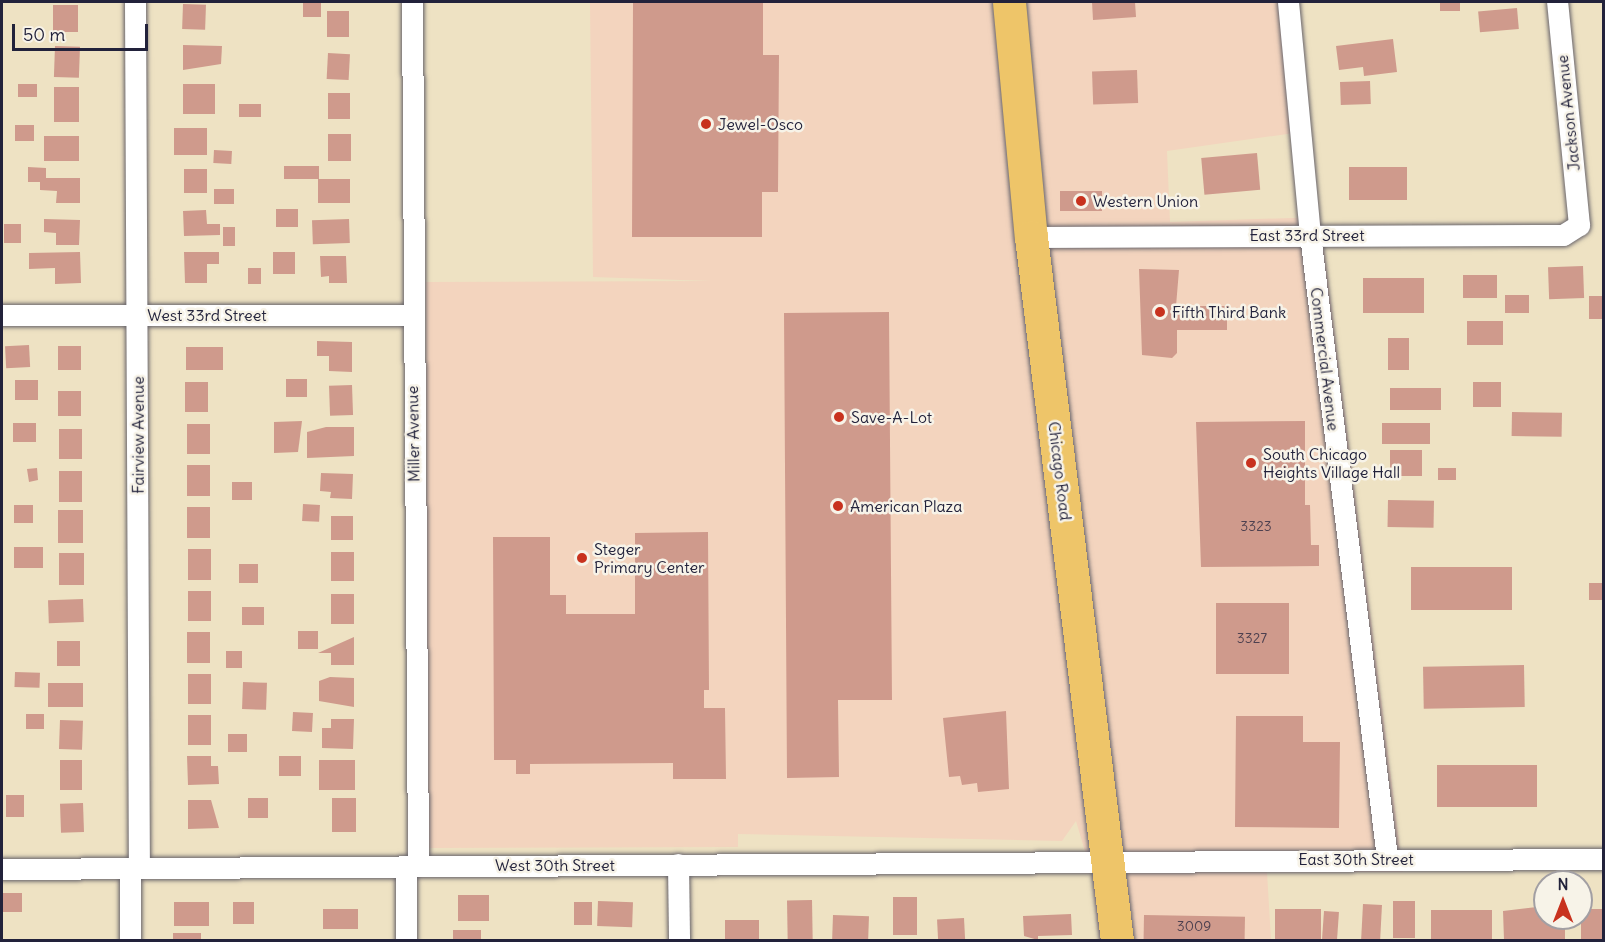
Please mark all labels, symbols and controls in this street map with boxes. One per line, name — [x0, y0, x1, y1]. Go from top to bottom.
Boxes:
scale bar — [15, 12, 152, 50]
text: 50 m — [23, 23, 65, 46]
street label: Jackson Avenue — [1552, 54, 1584, 172]
place label: Jewel-Osco — [718, 114, 803, 134]
marker: Jewel-Osco — [699, 117, 713, 131]
place label: Western Union — [1093, 191, 1198, 211]
marker: Western Union — [1074, 194, 1088, 208]
street label: East 33rd Street — [1249, 225, 1365, 245]
street label: Commercial Avenue — [1307, 286, 1343, 432]
place label: Fifth Third Bank — [1172, 302, 1286, 322]
street label: West 33rd Street — [147, 305, 267, 325]
marker: Fifth Third Bank — [1153, 305, 1167, 319]
street label: Fairview Avenue — [128, 376, 148, 494]
street label: Miller Avenue — [403, 386, 423, 482]
place label: Save-A-Lot — [851, 407, 932, 427]
marker: Save-A-Lot — [832, 410, 846, 424]
street label: Chicago Road — [1044, 420, 1076, 522]
place label: South Chicago Heights Village Hall — [1263, 444, 1400, 482]
marker: South Chicago Heights Village Hall — [1244, 456, 1258, 470]
place label: American Plaza — [850, 496, 962, 516]
marker: American Plaza — [831, 499, 845, 513]
house number: 3323 — [1240, 518, 1272, 534]
place label: Steger Primary Center — [594, 539, 705, 577]
marker: Steger Primary Center — [575, 551, 589, 565]
house number: 3327 — [1237, 630, 1267, 646]
street label: East 30th Street — [1298, 849, 1414, 869]
street label: West 30th Street — [495, 855, 615, 875]
north arrow — [1533, 870, 1593, 930]
text: N — [1557, 874, 1569, 894]
house number: 3009 — [1177, 918, 1211, 934]

